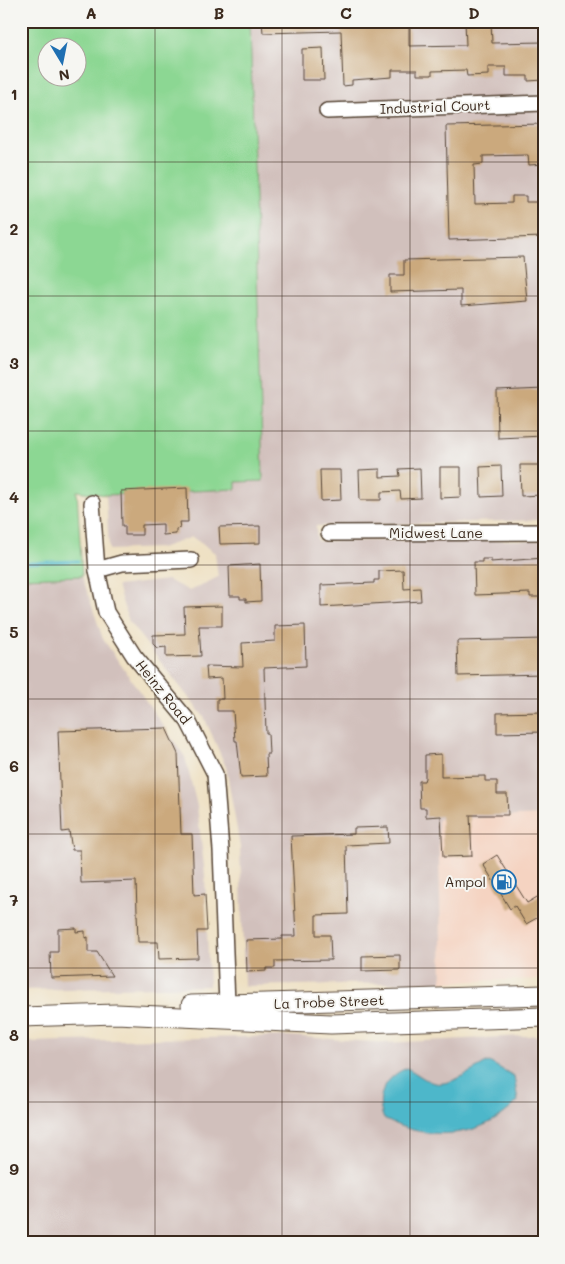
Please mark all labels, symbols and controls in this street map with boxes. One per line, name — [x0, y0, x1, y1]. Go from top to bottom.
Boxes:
text: A — [85, 2, 97, 23]
text: B — [214, 2, 224, 23]
text: C — [340, 2, 352, 23]
text: D — [468, 2, 480, 23]
north arrow — [38, 38, 88, 88]
text: N — [57, 65, 71, 86]
text: 1 — [10, 83, 18, 104]
street label: Industrial Court — [379, 95, 491, 118]
text: 2 — [10, 218, 19, 239]
text: 3 — [9, 352, 19, 373]
text: 4 — [9, 486, 19, 507]
street label: Midwest Lane — [389, 523, 483, 542]
text: 5 — [9, 621, 19, 642]
street label: Heinz Road — [132, 655, 195, 728]
text: 6 — [9, 755, 19, 776]
fuel station icon: Ampol — [491, 869, 517, 895]
place label: Ampol — [445, 872, 486, 891]
text: 7 — [10, 889, 19, 910]
street label: La Trobe Street — [274, 990, 384, 1013]
text: 8 — [9, 1024, 19, 1045]
text: 9 — [9, 1158, 19, 1179]

